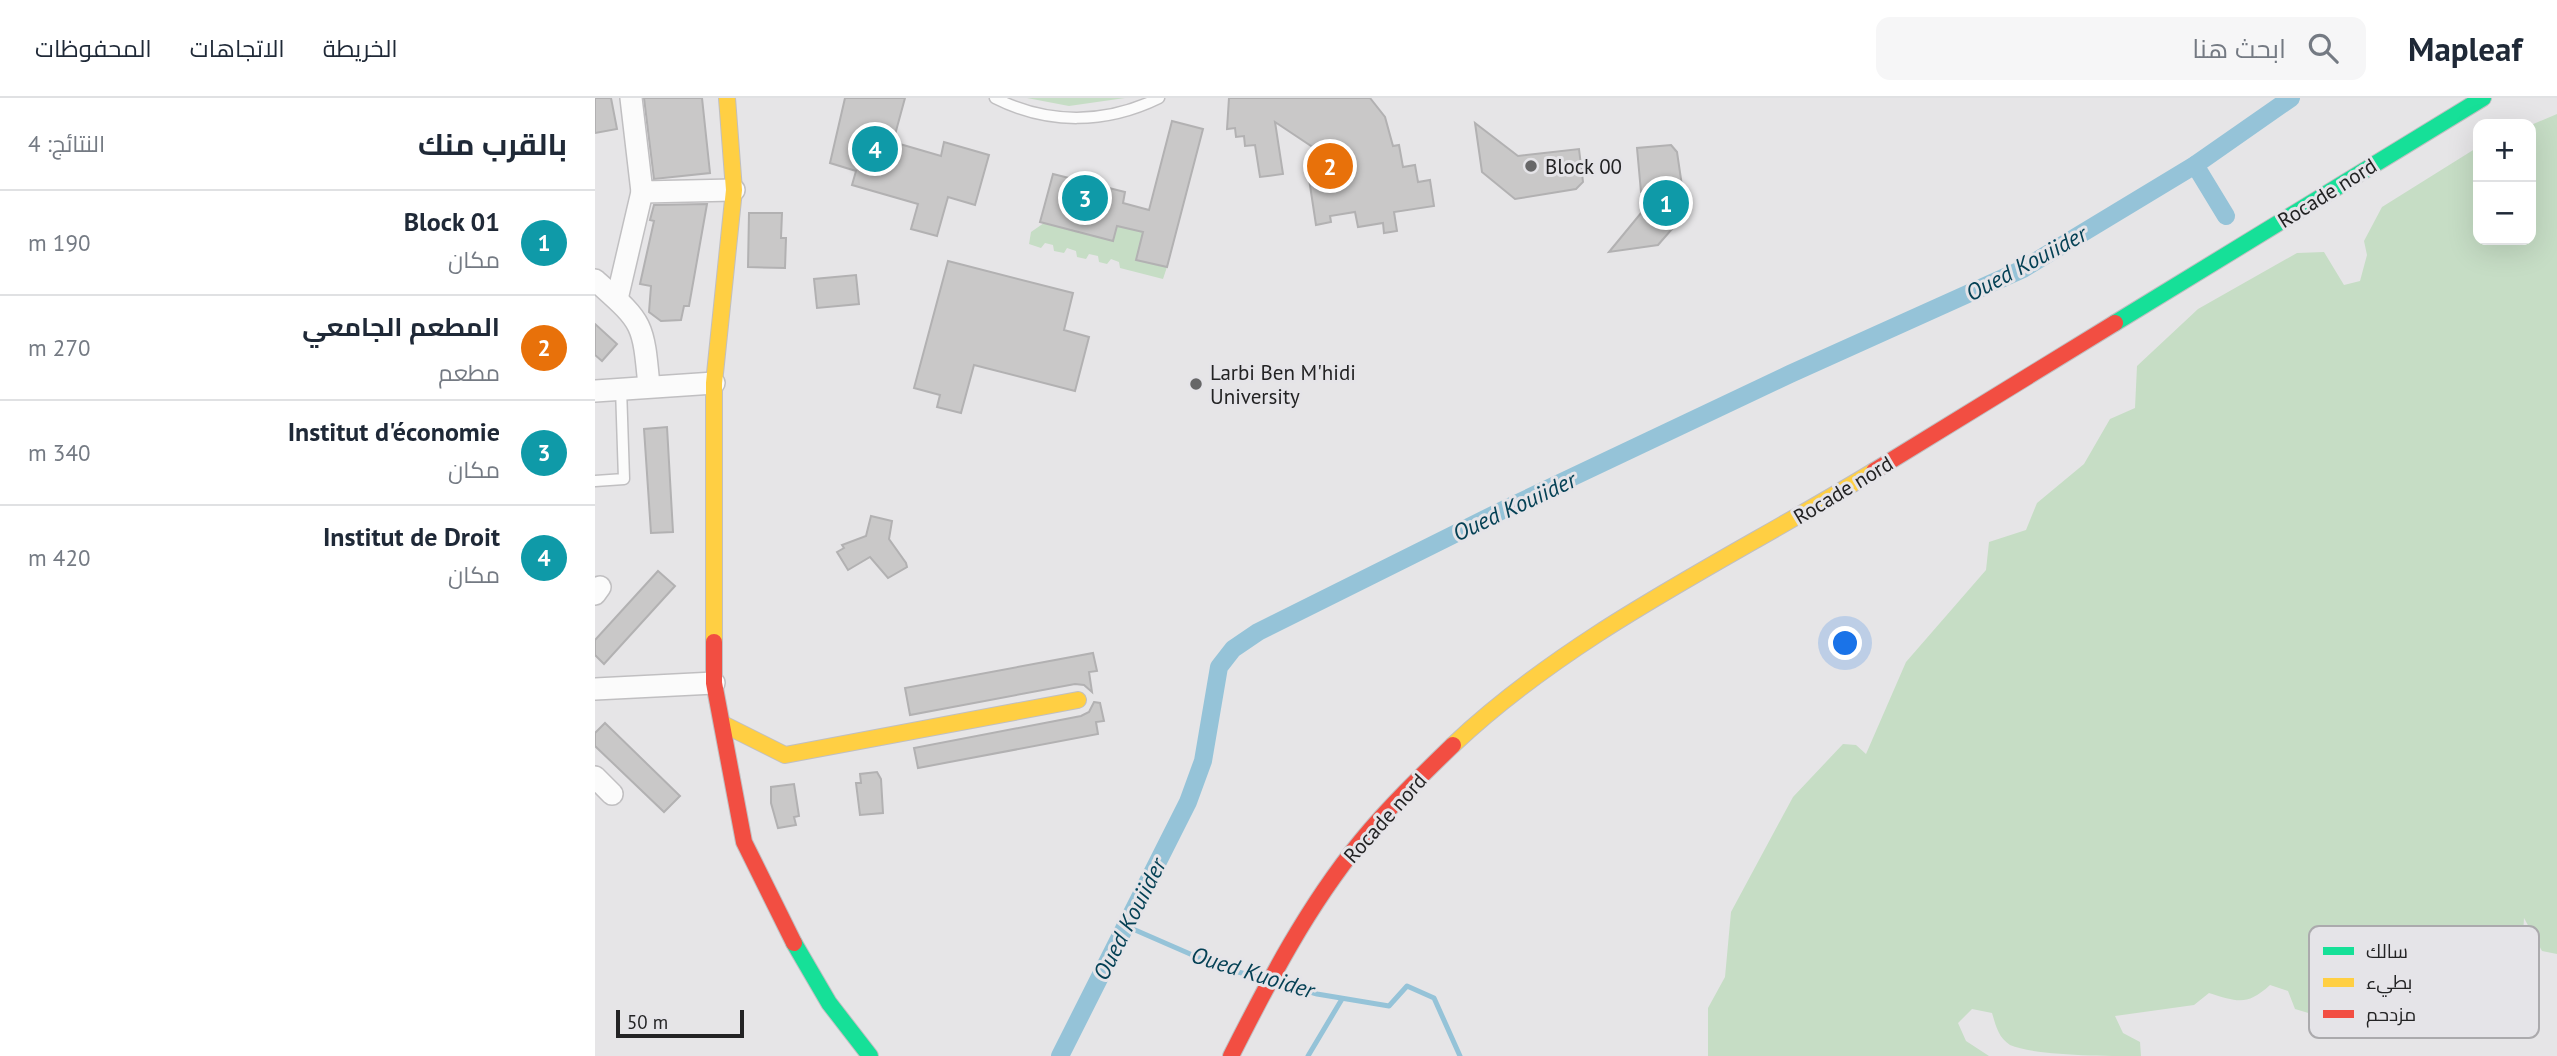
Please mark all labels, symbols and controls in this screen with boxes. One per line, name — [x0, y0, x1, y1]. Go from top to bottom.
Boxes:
search box — [1876, 17, 2366, 80]
text: Mapleaf — [2408, 27, 2522, 70]
icon: search — [2304, 29, 2342, 67]
text: ابحث هنا — [2192, 32, 2286, 65]
text: المحفوظات — [35, 33, 152, 64]
text: الاتجاهات — [190, 33, 285, 64]
text: الخريطة — [323, 33, 398, 64]
map controls — [2473, 119, 2536, 245]
button: + — [2473, 119, 2536, 182]
pin: 4 — [852, 123, 898, 175]
text: بالقرب منك — [418, 124, 567, 163]
text: النتائج: 4 — [28, 129, 105, 158]
pin: 2 — [1307, 140, 1353, 192]
street label: Rocade nord — [2273, 152, 2381, 234]
place label: Block 00 — [1545, 153, 1622, 180]
marker: Block 00 — [1523, 158, 1539, 174]
pin: 3 — [1062, 172, 1108, 224]
pin: 1 — [1643, 177, 1689, 229]
button: − — [2473, 182, 2536, 245]
text: Block 01 — [404, 205, 500, 238]
water label: Oued Kouiider — [1961, 218, 2093, 307]
text: 190 m — [28, 228, 90, 257]
text: 1 — [537, 228, 551, 257]
text: مكان — [448, 245, 500, 274]
text: المطعم الجامعي — [302, 310, 500, 343]
text: 270 m — [28, 333, 90, 362]
text: 2 — [537, 333, 551, 362]
text: مطعم — [438, 358, 500, 387]
place label: Larbi Ben M'hidi University — [1210, 359, 1356, 410]
marker: Larbi Ben M'hidi University — [1188, 376, 1204, 392]
text: Institut d'économie — [288, 415, 500, 448]
text: 340 m — [28, 438, 90, 467]
text: 3 — [537, 438, 551, 467]
street label: Rocade nord — [1788, 450, 1898, 530]
text: مكان — [448, 455, 500, 484]
water label: Oued Kouiider — [1448, 464, 1582, 547]
text: Institut de Droit — [323, 520, 500, 553]
text: 420 m — [28, 543, 90, 572]
text: 4 — [537, 543, 551, 572]
text: مكان — [448, 560, 500, 589]
your location — [1828, 626, 1862, 660]
street label: Rocade nord — [1338, 768, 1432, 868]
water label: Oued Kouiider — [1086, 852, 1173, 985]
legend — [2309, 926, 2539, 1038]
text: سالك — [2366, 939, 2408, 963]
water label: Oued Kuoider — [1188, 940, 1319, 1005]
text: بطيء — [2366, 970, 2412, 997]
text: مزدحم — [2366, 1002, 2416, 1028]
scale bar — [616, 1007, 744, 1039]
text: 50 m — [627, 1010, 668, 1034]

